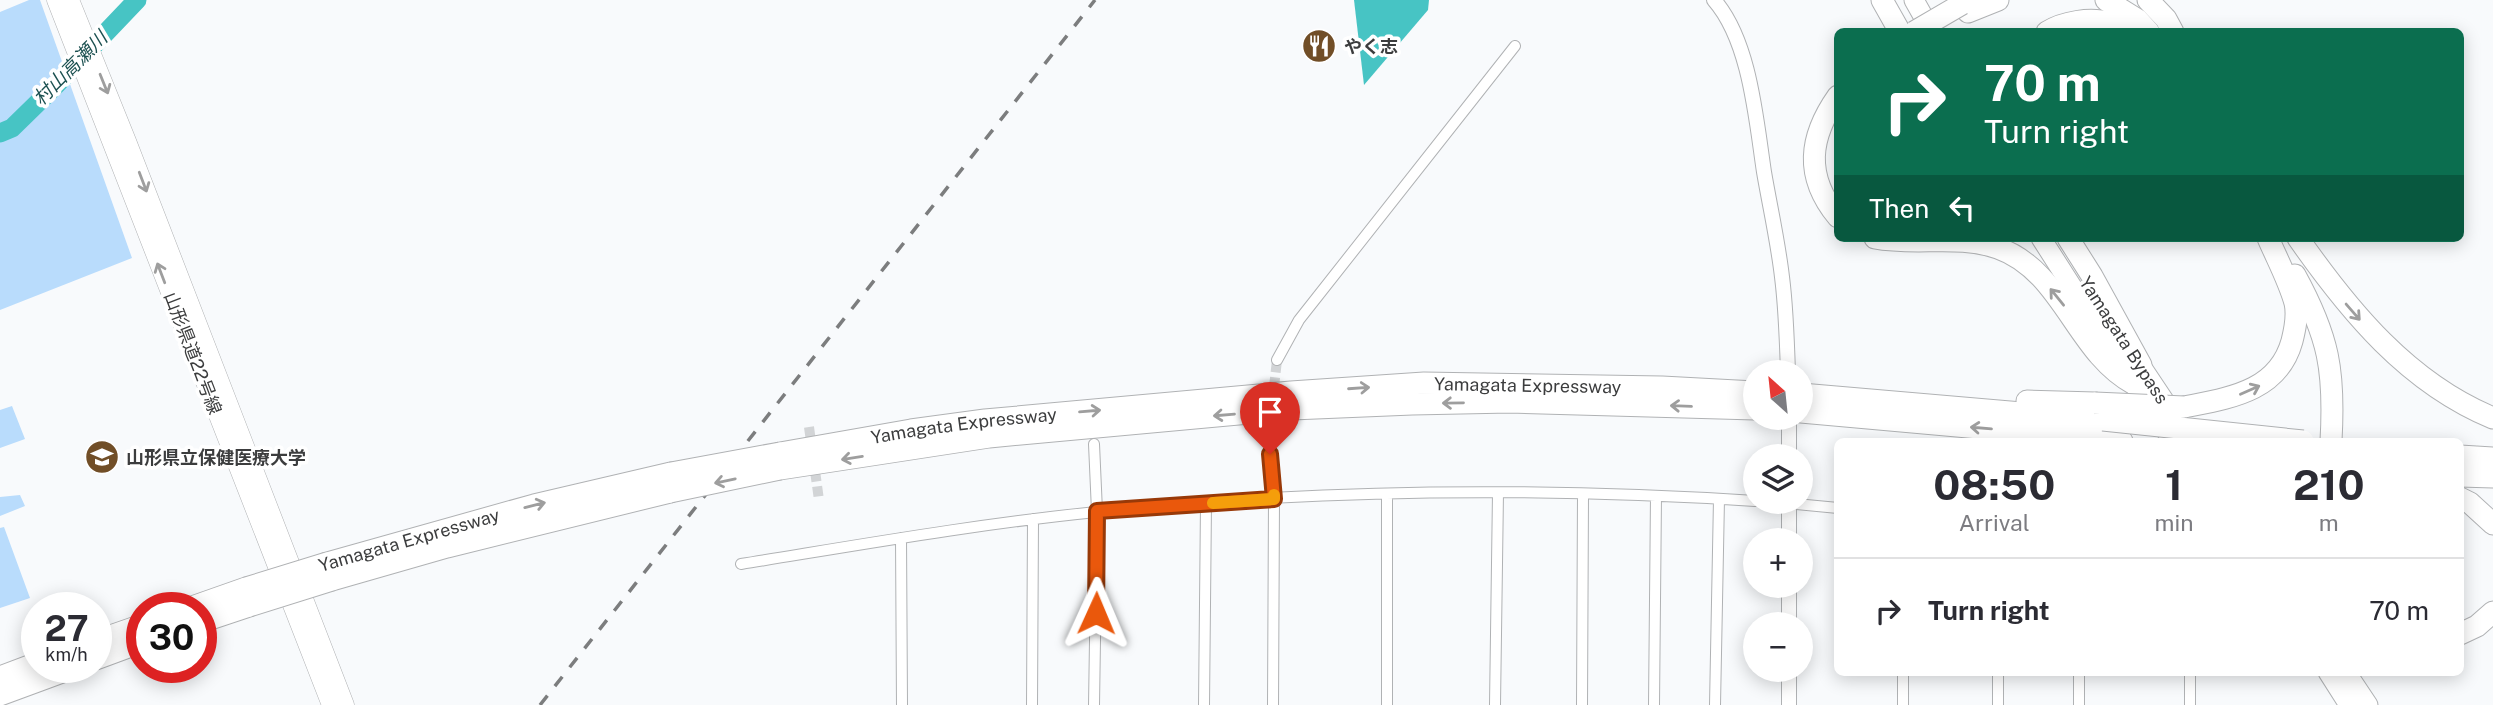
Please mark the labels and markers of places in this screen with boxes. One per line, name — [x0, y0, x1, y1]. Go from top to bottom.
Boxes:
restaurant icon: やく志 — [1300, 27, 1338, 65]
place label: やく志 — [1344, 36, 1398, 57]
pin — [1240, 382, 1300, 454]
school or university icon: 山形県立保健医療大学 — [83, 438, 121, 476]
place label: 山形県立保健医療大学 — [126, 447, 306, 468]

